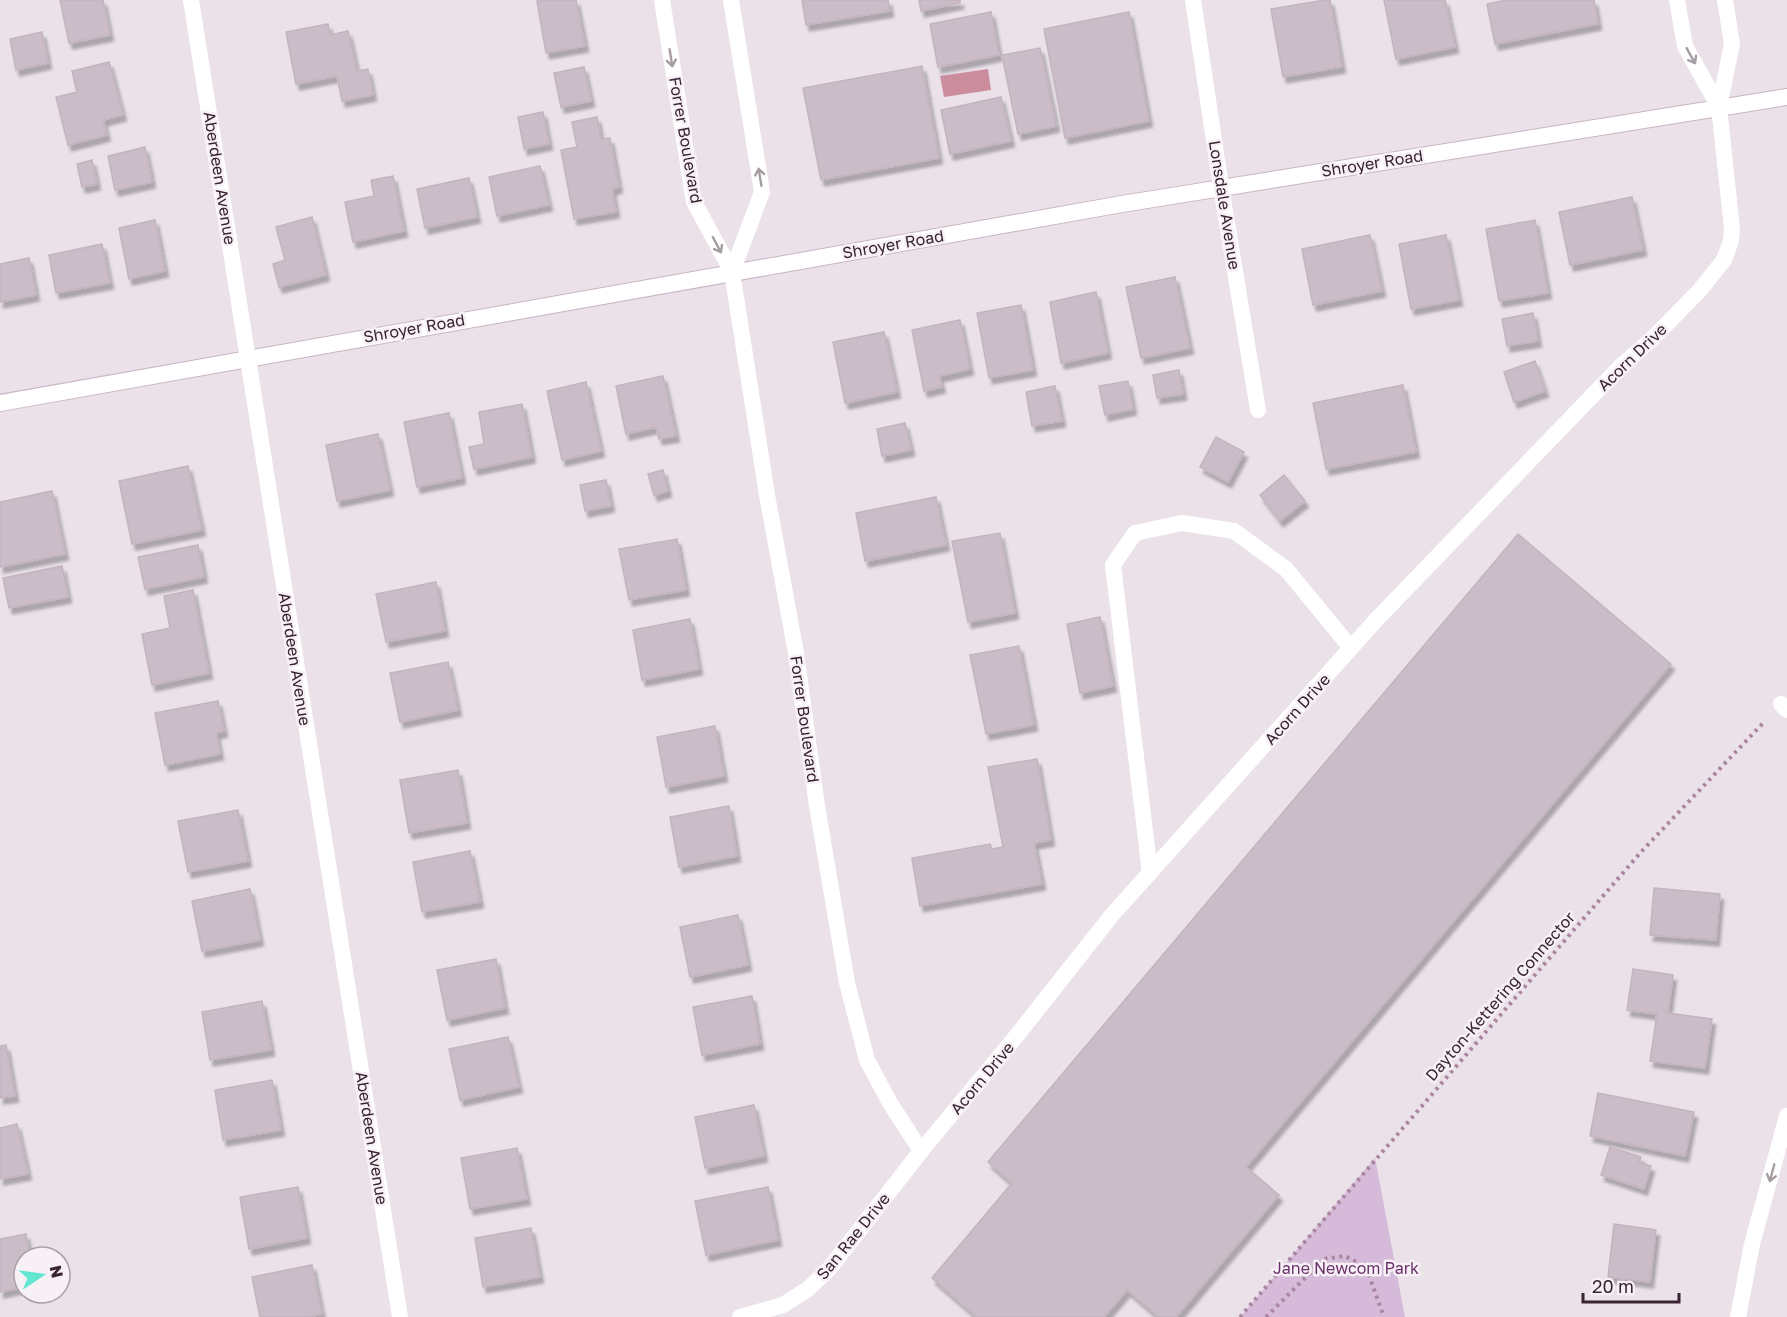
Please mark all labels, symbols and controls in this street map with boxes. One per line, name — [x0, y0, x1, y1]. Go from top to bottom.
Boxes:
one-way arrow — [666, 47, 677, 67]
one-way arrow — [1685, 47, 1697, 64]
street label: Forrer Boulevard — [665, 75, 707, 205]
street label: Aberdeen Avenue — [200, 110, 240, 246]
street label: Lonsdale Avenue — [1205, 139, 1245, 271]
street label: Shroyer Road — [1320, 145, 1424, 181]
one-way arrow — [754, 168, 765, 187]
street label: Shroyer Road — [841, 225, 945, 263]
one-way arrow — [711, 236, 723, 253]
street label: Shroyer Road — [362, 309, 466, 347]
street label: Acorn Drive — [1593, 319, 1671, 395]
street label: Aberdeen Avenue — [275, 591, 315, 727]
street label: Forrer Boulevard — [786, 654, 824, 784]
street label: Acorn Drive — [1260, 669, 1334, 749]
street label: Dayton-Kettering Connector — [1421, 907, 1579, 1085]
street label: Acorn Drive — [946, 1038, 1018, 1118]
street label: Aberdeen Avenue — [352, 1070, 392, 1206]
one-way arrow — [1765, 1163, 1777, 1182]
street label: San Rae Drive — [812, 1189, 894, 1283]
north arrow — [12, 1245, 72, 1305]
park label: Jane Newcom Park — [1273, 1258, 1419, 1278]
text: N — [46, 1263, 68, 1280]
scale bar — [1583, 1266, 1679, 1304]
text: 20 m — [1592, 1275, 1634, 1297]

